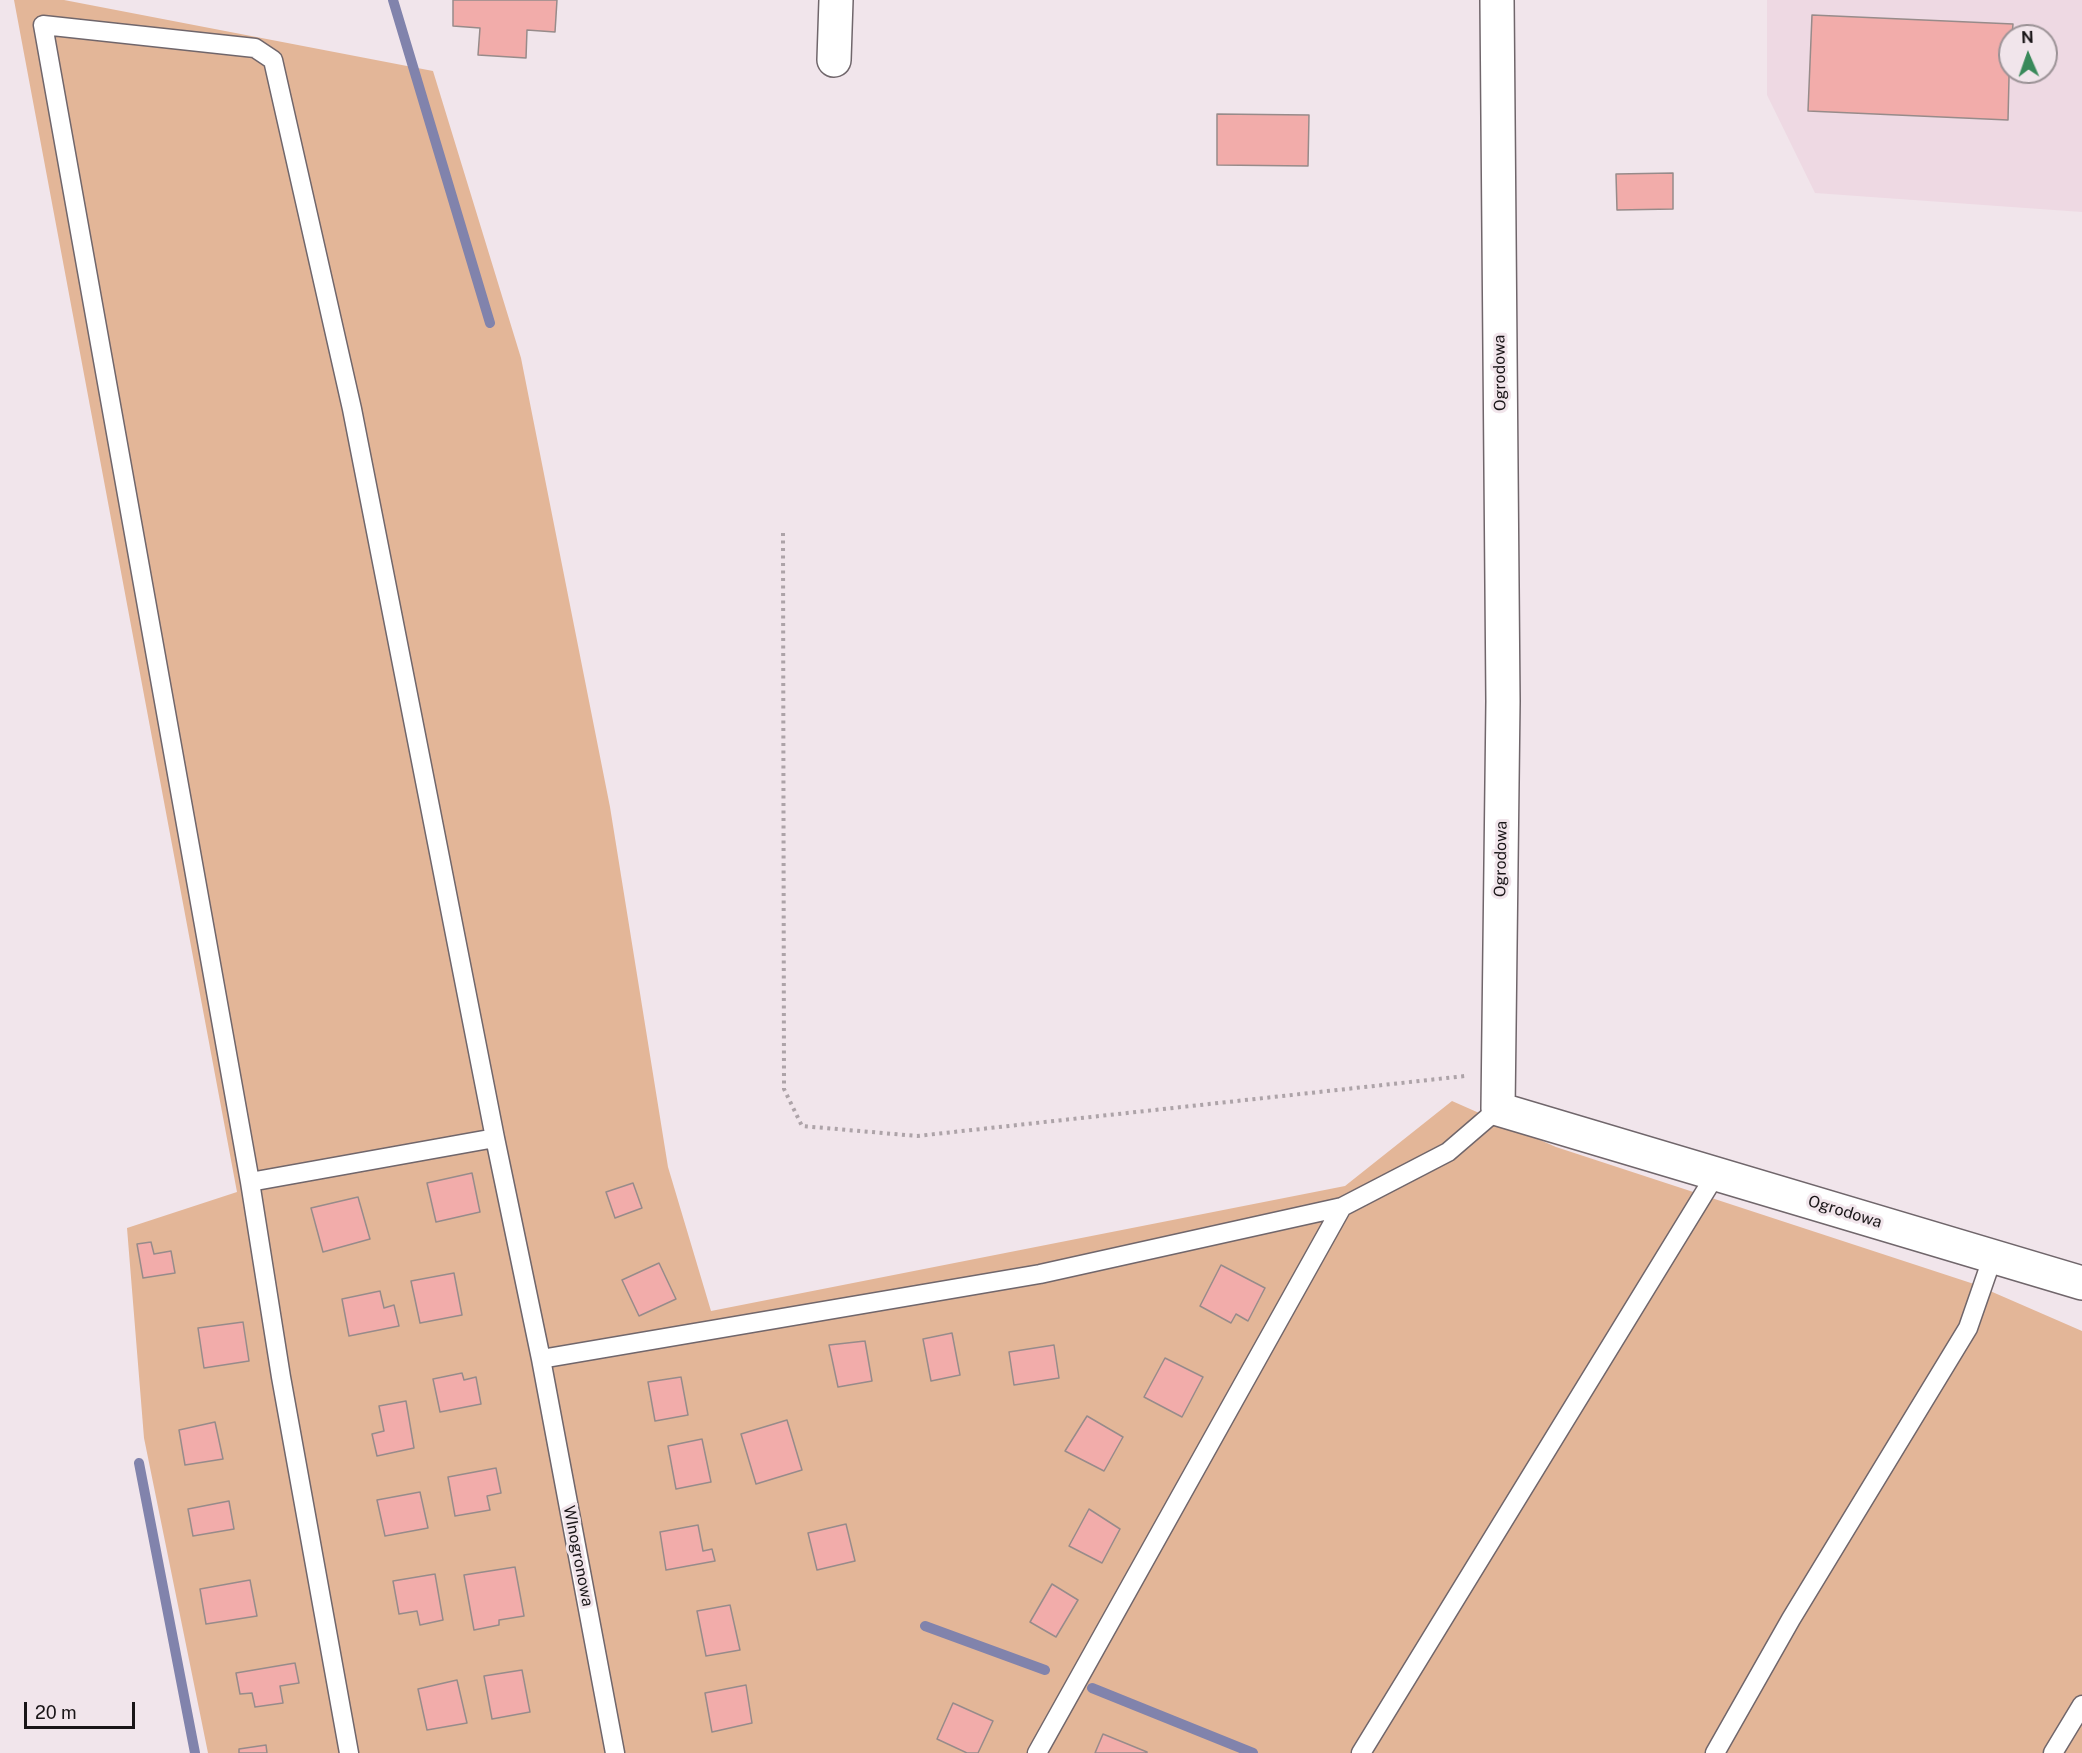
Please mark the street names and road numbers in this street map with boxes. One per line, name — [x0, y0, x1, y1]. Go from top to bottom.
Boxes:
street label: Ogrodowa — [1490, 335, 1510, 411]
street label: Ogrodowa — [1491, 821, 1511, 897]
street label: Ogrodowa — [1806, 1192, 1884, 1232]
street label: WInogronowa — [559, 1504, 597, 1608]

